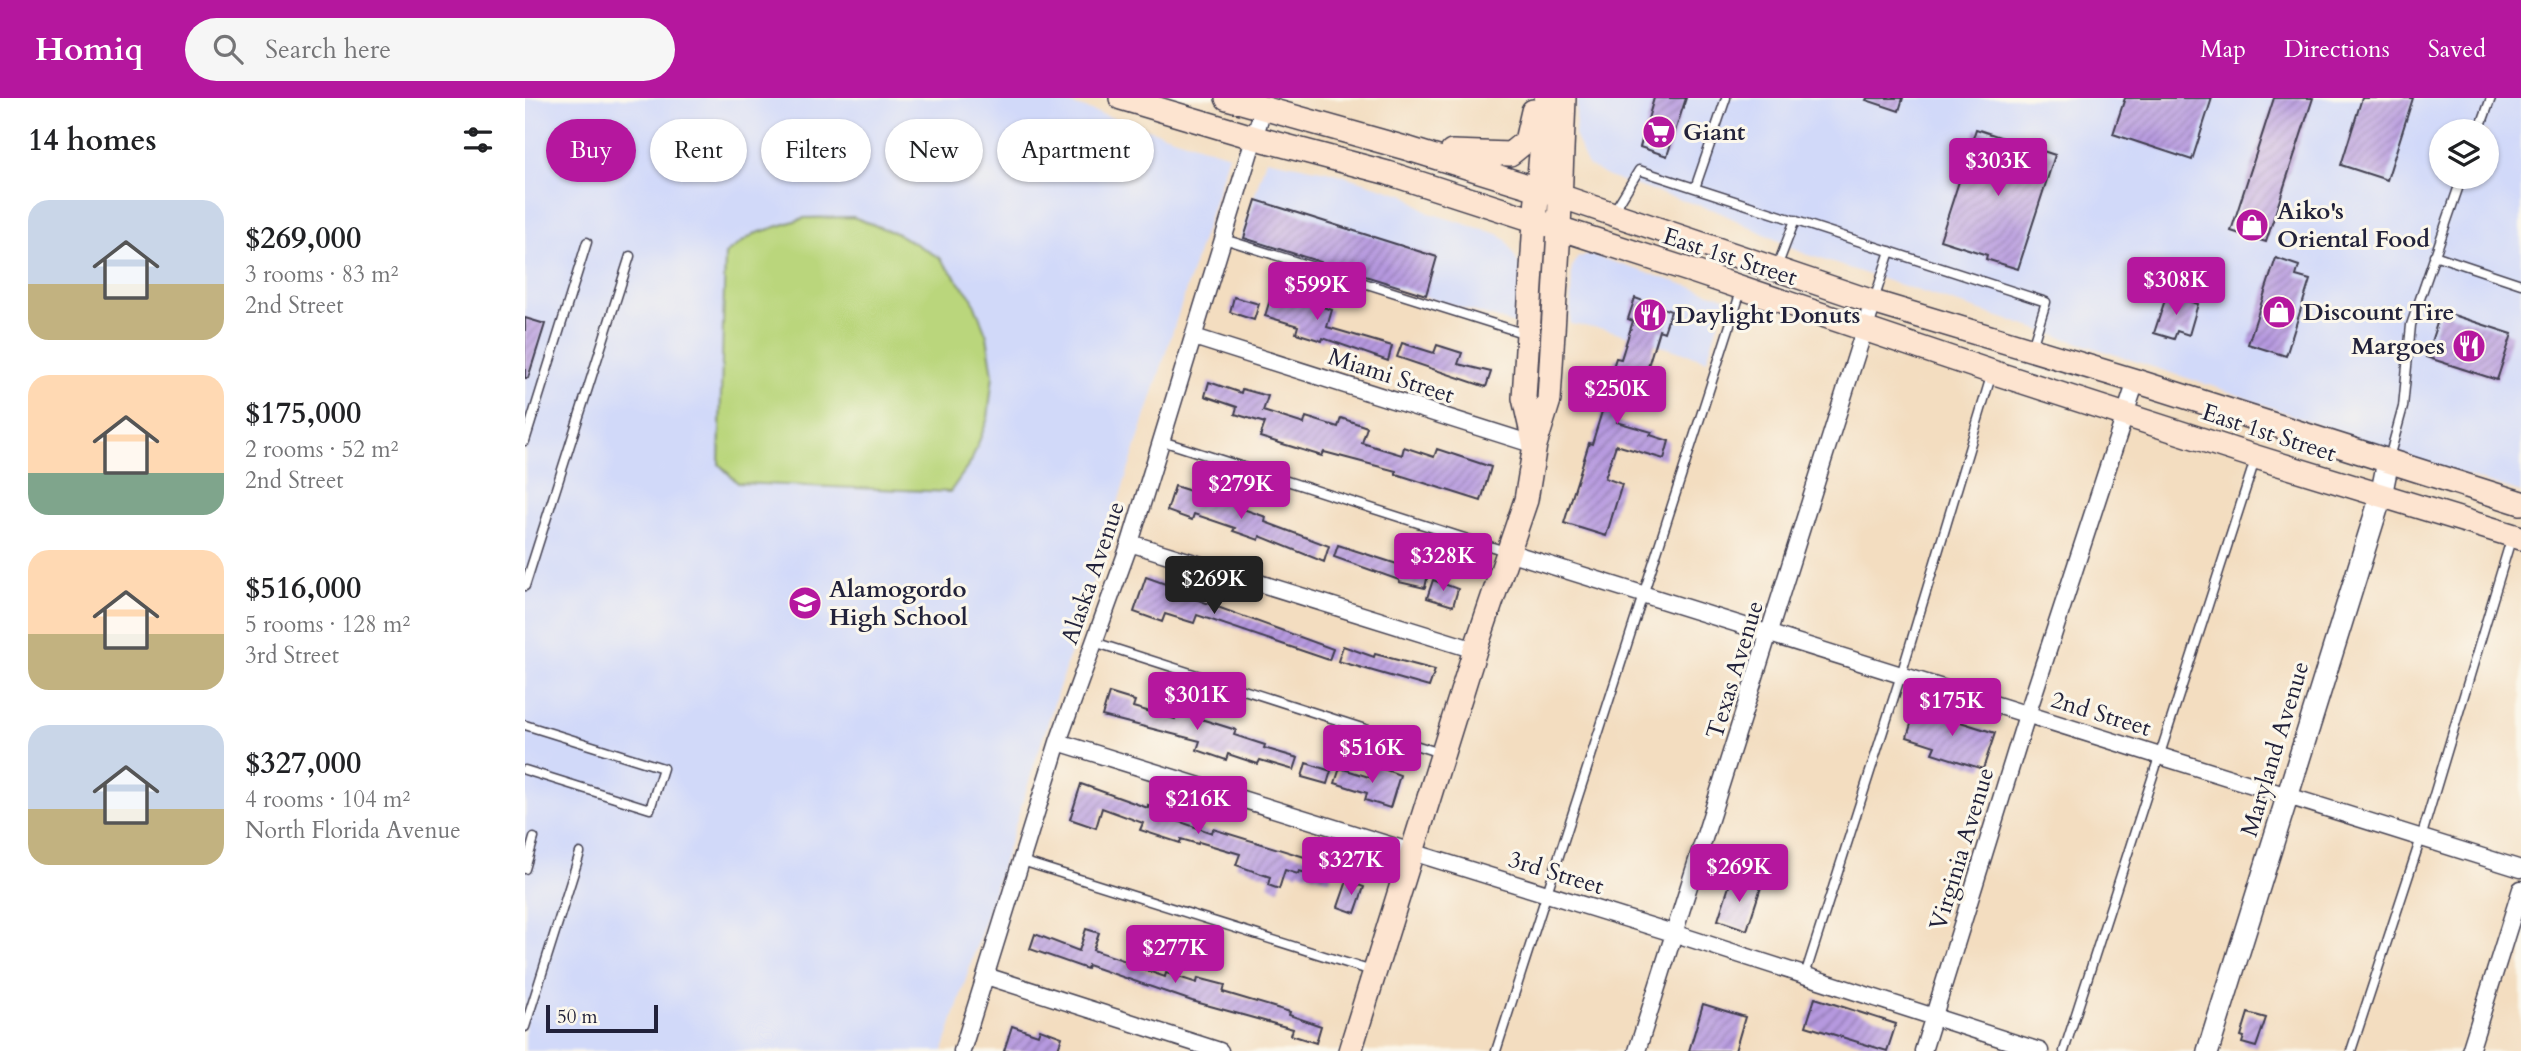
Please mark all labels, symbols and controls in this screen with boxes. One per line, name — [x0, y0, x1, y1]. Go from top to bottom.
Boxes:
search box — [185, 18, 675, 81]
text: Homiq — [35, 27, 143, 72]
icon: search — [209, 30, 247, 68]
text: Search here — [265, 32, 391, 67]
text: Map — [2200, 33, 2246, 66]
text: Directions — [2284, 33, 2390, 66]
text: Saved — [2428, 33, 2486, 66]
supermarket icon: Giant — [1640, 113, 1678, 151]
place label: Giant — [1683, 116, 1746, 149]
chip: Buy — [546, 119, 636, 182]
chip: Rent — [650, 119, 747, 182]
chip: Filters — [761, 119, 871, 182]
chip: New — [885, 119, 983, 182]
chip: Apartment — [997, 119, 1154, 182]
map controls — [2429, 119, 2499, 189]
button: layers — [2429, 119, 2499, 189]
text: 14 homes — [28, 120, 157, 161]
icon: filters — [459, 121, 497, 159]
pin: $303K — [1949, 139, 2047, 198]
text: $303K — [1965, 145, 2031, 176]
place label: Aiko's Oriental Food — [2277, 195, 2430, 256]
shop icon: Aiko's Oriental Food — [2233, 206, 2271, 244]
text: $269,000 — [245, 218, 361, 259]
street label: East 1st Street — [1659, 220, 1802, 294]
icon: home — [84, 228, 168, 312]
pin: $308K — [2127, 258, 2225, 317]
text: 3 rooms · 83 m² — [245, 259, 398, 290]
pin: $599K — [1268, 262, 1366, 322]
text: $308K — [2143, 264, 2209, 295]
text: $599K — [1284, 269, 1350, 300]
text: 2nd Street — [245, 290, 344, 321]
shop icon: Discount Tire — [2260, 293, 2298, 331]
restaurant icon: Daylight Donuts — [1631, 296, 1669, 334]
place label: Discount Tire — [2303, 296, 2454, 329]
place label: Daylight Donuts — [1675, 299, 1860, 332]
restaurant icon: Margoes — [2450, 327, 2488, 365]
place label: Margoes — [2351, 330, 2445, 363]
street label: Miami Street — [1324, 340, 1459, 412]
pin: $250K — [1568, 366, 1666, 426]
text: $250K — [1584, 373, 1650, 404]
text: $175,000 — [245, 393, 361, 434]
street label: East 1st Street — [2198, 396, 2341, 470]
icon: home — [84, 403, 168, 487]
text: 2 rooms · 52 m² — [245, 434, 398, 465]
pin: $279K — [1192, 462, 1290, 521]
text: 2nd Street — [245, 465, 344, 496]
text: $279K — [1208, 468, 1274, 499]
street label: Alaska Avenue — [1053, 497, 1133, 649]
pin: $328K — [1394, 533, 1492, 593]
text: $328K — [1410, 540, 1476, 571]
pin: $269K — [1165, 556, 1263, 616]
text: $269K — [1181, 563, 1247, 594]
text: $516,000 — [245, 568, 361, 609]
place label: Alamogordo High School — [829, 573, 968, 634]
icon: home — [84, 578, 168, 662]
school or university icon: Alamogordo High School — [786, 584, 824, 622]
street label: Texas Avenue — [1698, 597, 1772, 743]
text: 5 rooms · 128 m² — [245, 609, 410, 640]
text: 3rd Street — [245, 640, 339, 671]
street label: Maryland Avenue — [2233, 657, 2317, 841]
pin: $301K — [1148, 672, 1246, 732]
pin: $175K — [1903, 678, 2001, 738]
text: $301K — [1164, 679, 1230, 710]
street label: 2nd Street — [2047, 683, 2155, 745]
text: $175K — [1919, 685, 1985, 716]
pin: $516K — [1323, 726, 1421, 785]
text: $516K — [1339, 732, 1405, 763]
text: $327,000 — [245, 743, 361, 784]
icon: home — [84, 753, 168, 837]
street label: Virginia Avenue — [1922, 764, 2002, 934]
pin: $216K — [1149, 776, 1247, 836]
text: $216K — [1165, 783, 1231, 814]
text: 4 rooms · 104 m² — [245, 784, 410, 815]
text: North Florida Avenue — [245, 815, 461, 846]
pin: $327K — [1302, 838, 1400, 897]
street label: 3rd Street — [1504, 843, 1608, 903]
text: $327K — [1318, 844, 1384, 875]
pin: $269K — [1690, 844, 1788, 904]
text: $269K — [1706, 851, 1772, 882]
pin: $277K — [1126, 926, 1224, 985]
text: $277K — [1142, 932, 1208, 963]
scale bar — [546, 1002, 658, 1034]
text: 50 m — [557, 1004, 598, 1030]

